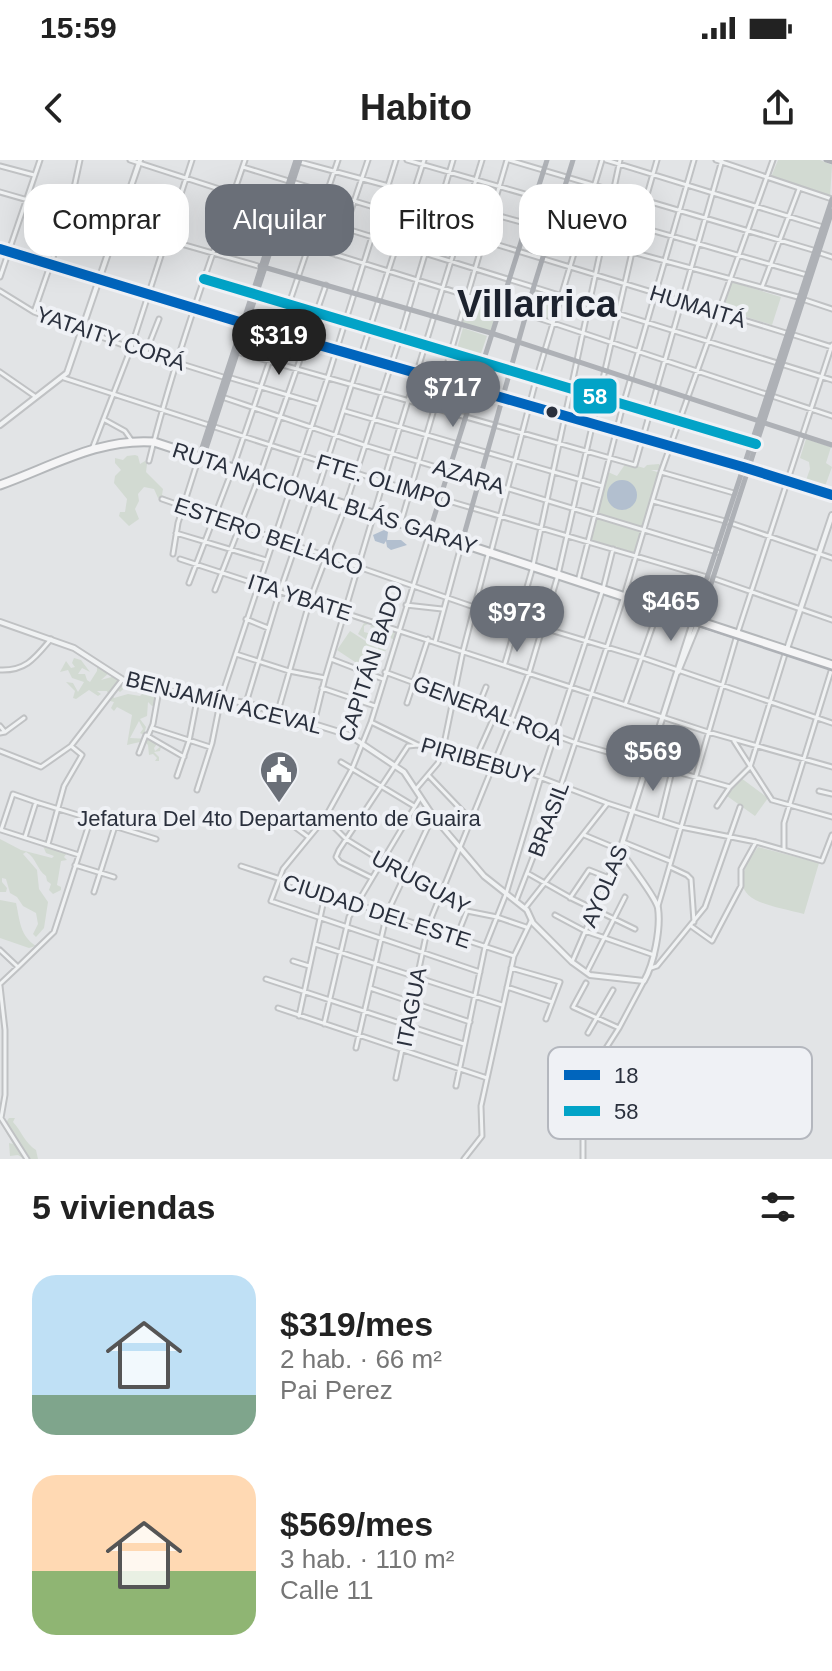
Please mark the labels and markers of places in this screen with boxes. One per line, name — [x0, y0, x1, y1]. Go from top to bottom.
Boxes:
pin: $319 — [232, 309, 326, 377]
pin: $717 — [406, 361, 500, 429]
unlabelled marker — [544, 404, 560, 420]
pin: $465 — [624, 575, 718, 643]
pin: $973 — [470, 586, 564, 654]
pin: $569 — [606, 725, 700, 793]
public building icon: Jefatura Del 4to Departamento de Guaira — [258, 749, 300, 804]
place label: Jefatura Del 4to Departamento de Guaira — [77, 806, 482, 831]

